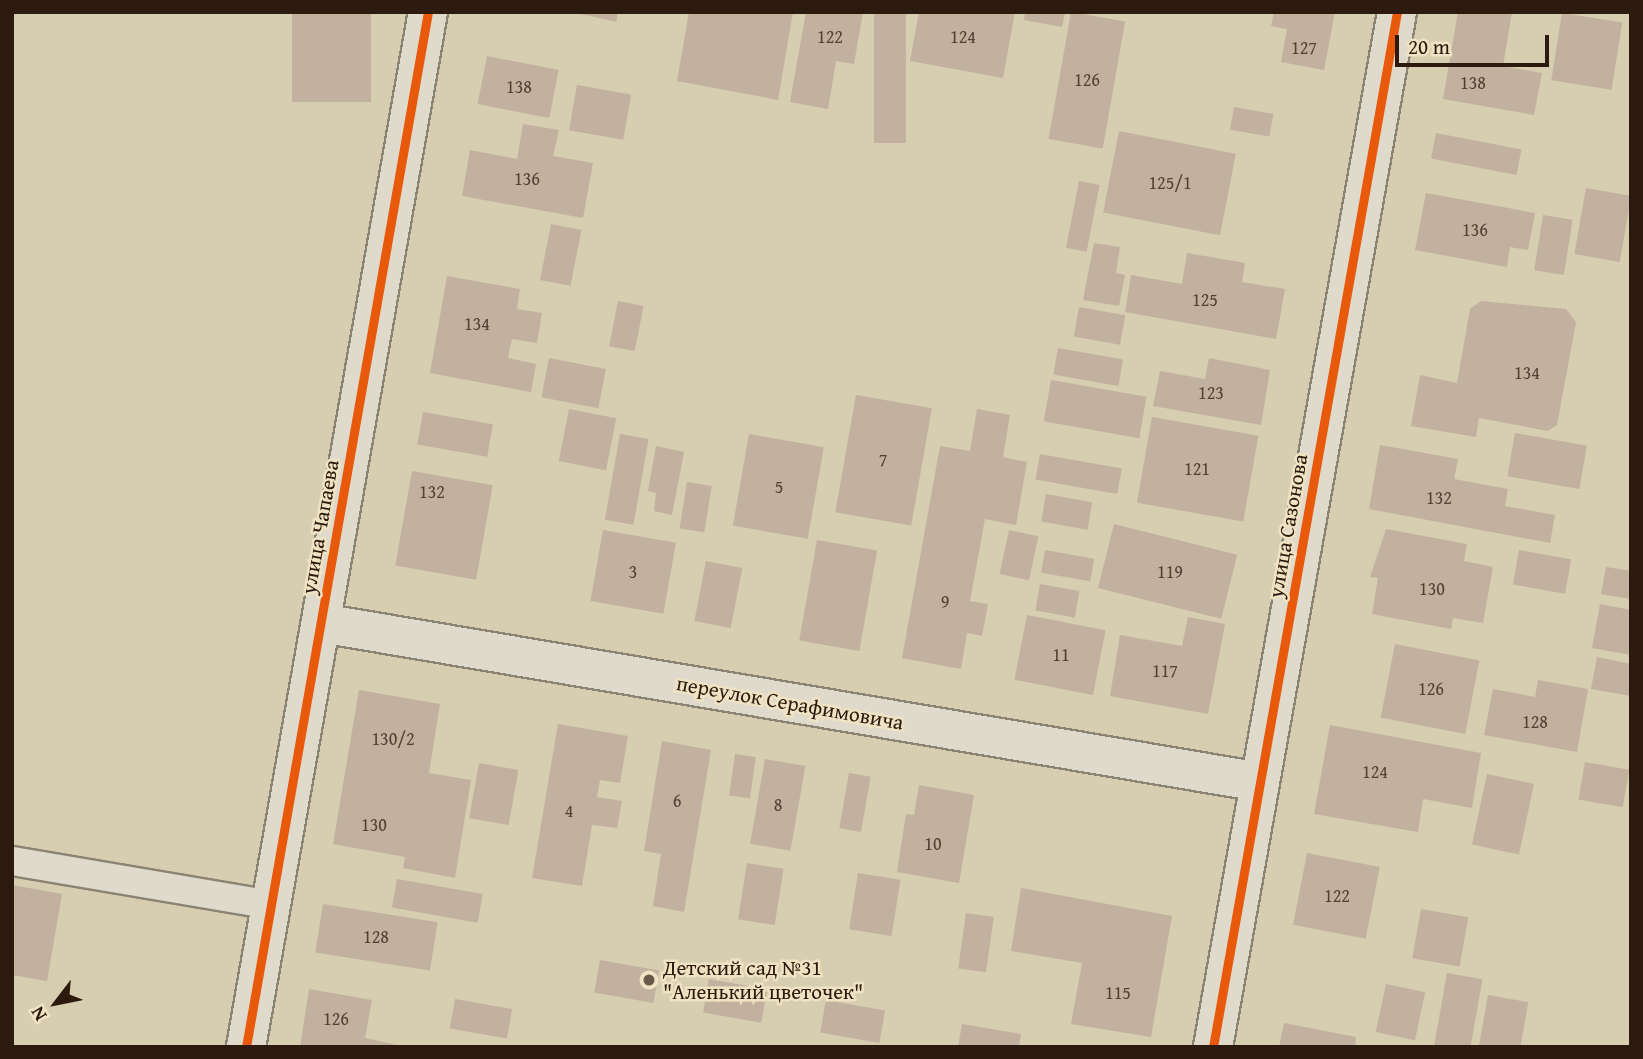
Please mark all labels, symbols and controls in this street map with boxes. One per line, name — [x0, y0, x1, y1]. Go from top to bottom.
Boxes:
scale bar — [1398, 21, 1552, 65]
house number: 122 — [817, 26, 843, 48]
house number: 124 — [950, 26, 976, 48]
text: 20 m — [1408, 31, 1450, 62]
house number: 127 — [1291, 37, 1317, 59]
house number: 126 — [1074, 69, 1100, 91]
house number: 138 — [1460, 72, 1486, 94]
house number: 138 — [506, 76, 532, 98]
house number: 136 — [514, 168, 540, 190]
house number: 125/1 — [1148, 172, 1192, 194]
house number: 136 — [1462, 219, 1488, 241]
house number: 125 — [1192, 289, 1218, 311]
house number: 134 — [464, 313, 490, 335]
house number: 134 — [1514, 362, 1540, 384]
house number: 123 — [1198, 382, 1224, 404]
house number: 7 — [879, 449, 887, 471]
street label: улица Сазонова — [1263, 452, 1313, 600]
street label: улица Чапаева — [296, 458, 344, 596]
house number: 121 — [1184, 458, 1210, 480]
house number: 5 — [775, 476, 783, 498]
house number: 132 — [419, 481, 445, 503]
house number: 132 — [1426, 487, 1452, 509]
house number: 3 — [629, 561, 637, 583]
house number: 119 — [1157, 561, 1183, 583]
house number: 130 — [1419, 578, 1445, 600]
house number: 9 — [941, 591, 949, 613]
house number: 11 — [1052, 644, 1070, 666]
house number: 117 — [1152, 660, 1178, 682]
street label: переулок Серафимовича — [674, 671, 906, 735]
house number: 126 — [1418, 678, 1444, 700]
house number: 128 — [1522, 711, 1548, 733]
house number: 130/2 — [371, 728, 415, 750]
house number: 124 — [1362, 761, 1388, 783]
house number: 6 — [673, 790, 681, 812]
house number: 8 — [774, 794, 782, 816]
house number: 4 — [565, 800, 573, 822]
house number: 130 — [361, 814, 387, 836]
house number: 10 — [924, 833, 942, 855]
house number: 122 — [1324, 885, 1350, 907]
house number: 128 — [363, 926, 389, 948]
place label: Детский сад №31 "Аленький цветочек" — [663, 955, 863, 1005]
north arrow — [21, 968, 91, 1038]
marker: Детский сад №31 "Аленький цветочек" — [641, 972, 657, 988]
house number: 115 — [1105, 982, 1131, 1004]
text: N — [23, 1001, 53, 1027]
house number: 126 — [323, 1008, 349, 1030]

